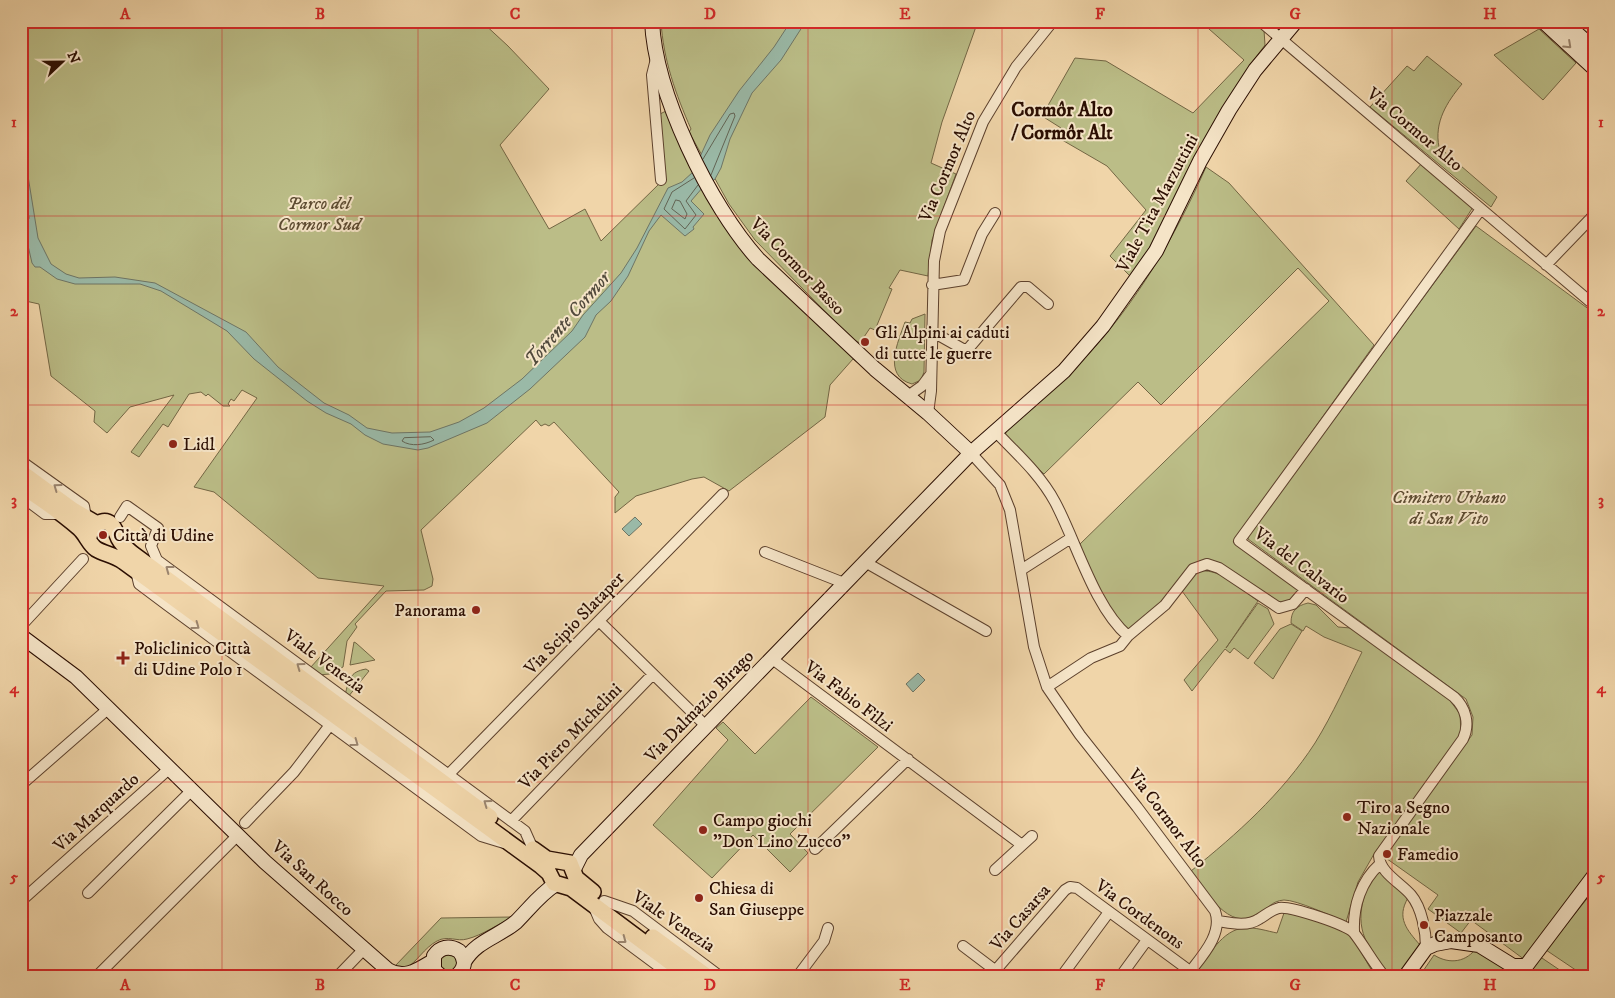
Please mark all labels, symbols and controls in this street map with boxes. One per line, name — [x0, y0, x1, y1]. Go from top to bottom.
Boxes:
text: A — [119, 4, 131, 24]
text: B — [315, 4, 325, 24]
text: C — [510, 4, 520, 24]
text: D — [704, 4, 716, 24]
text: E — [899, 4, 911, 24]
text: F — [1095, 4, 1105, 24]
text: G — [1289, 4, 1301, 24]
text: H — [1483, 4, 1497, 24]
north arrow — [38, 38, 88, 88]
one-way arrow — [1563, 39, 1572, 48]
text: N — [63, 49, 84, 67]
street label: Via Cormor Alto — [1361, 83, 1467, 177]
district label: Cormôr Alto / Cormôr Alt — [1010, 98, 1113, 146]
street label: Via Cormor Alto — [914, 107, 981, 226]
text: 1 — [11, 112, 17, 132]
text: 1 — [1598, 112, 1604, 132]
street label: Viale Tita Marzuttini — [1112, 131, 1204, 277]
park label: Parco del Cormor Sud — [277, 193, 363, 236]
street label: Via Cormor Basso — [744, 213, 850, 320]
water label: Torrente Cormor — [521, 265, 617, 371]
text: 2 — [10, 301, 19, 321]
text: 2 — [1597, 301, 1606, 321]
place label: Gli Alpini ai caduti di tutte le guerre — [875, 322, 1010, 365]
marker: Gli Alpini ai caduti di tutte le guerre — [859, 336, 871, 348]
place label: Lidl — [183, 434, 216, 456]
marker: Lidl — [167, 438, 179, 450]
one-way arrow — [53, 484, 63, 493]
park label: Cimitero Urbano di San Vito — [1392, 487, 1507, 530]
text: 3 — [11, 490, 17, 510]
text: 3 — [1598, 490, 1604, 510]
street label: Via del Calvario — [1249, 522, 1354, 609]
place label: Città di Udine — [113, 525, 214, 547]
marker: Città di Udine — [97, 529, 109, 541]
one-way arrow — [165, 566, 175, 575]
street label: Via Scipio Slataper — [519, 567, 630, 680]
place label: Panorama — [394, 600, 466, 622]
marker: Panorama — [470, 604, 482, 616]
one-way arrow — [190, 620, 200, 629]
street label: Viale Venezia — [279, 624, 370, 699]
place label: Policlinico Città di Udine Polo 1 — [134, 638, 251, 681]
street label: Via Dalmazio Birago — [640, 646, 759, 768]
marker: Policlinico Città di Udine Polo 1 — [116, 651, 130, 665]
street label: Via Fabio Filzi — [799, 656, 897, 737]
one-way arrow — [297, 663, 306, 671]
text: 4 — [8, 678, 19, 698]
text: 4 — [1595, 678, 1606, 698]
street label: Via Piero Michelini — [514, 679, 627, 795]
one-way arrow — [349, 737, 359, 746]
street label: Via Cormor Alto — [1122, 764, 1212, 873]
street label: Via Marquardo — [49, 768, 144, 858]
place label: Tiro a Segno Nazionale — [1357, 797, 1450, 840]
one-way arrow — [484, 801, 493, 809]
place label: Campo giochi "Don Lino Zucco" — [713, 810, 850, 853]
marker: Tiro a Segno Nazionale — [1341, 811, 1353, 823]
marker: Campo giochi "Don Lino Zucco" — [697, 824, 709, 836]
street label: Via San Rocco — [266, 836, 358, 921]
place label: Famedio — [1397, 844, 1459, 866]
marker: Famedio — [1381, 848, 1393, 860]
text: 5 — [9, 867, 18, 887]
text: 5 — [1596, 867, 1605, 887]
street label: Via Cordenons — [1090, 875, 1188, 954]
place label: Chiesa di San Giuseppe — [709, 878, 804, 921]
street label: Via Casarsa — [985, 880, 1056, 956]
street label: Viale Venezia — [627, 886, 719, 958]
marker: Chiesa di San Giuseppe — [693, 892, 705, 904]
place label: Piazzale Camposanto — [1434, 905, 1523, 948]
marker: Piazzale Camposanto — [1418, 919, 1430, 931]
one-way arrow — [617, 935, 626, 943]
text: A — [119, 975, 131, 995]
text: B — [315, 975, 325, 995]
text: C — [510, 975, 520, 995]
text: D — [704, 975, 716, 995]
text: E — [899, 975, 911, 995]
text: F — [1095, 975, 1105, 995]
text: G — [1289, 975, 1301, 995]
text: H — [1483, 975, 1497, 995]

